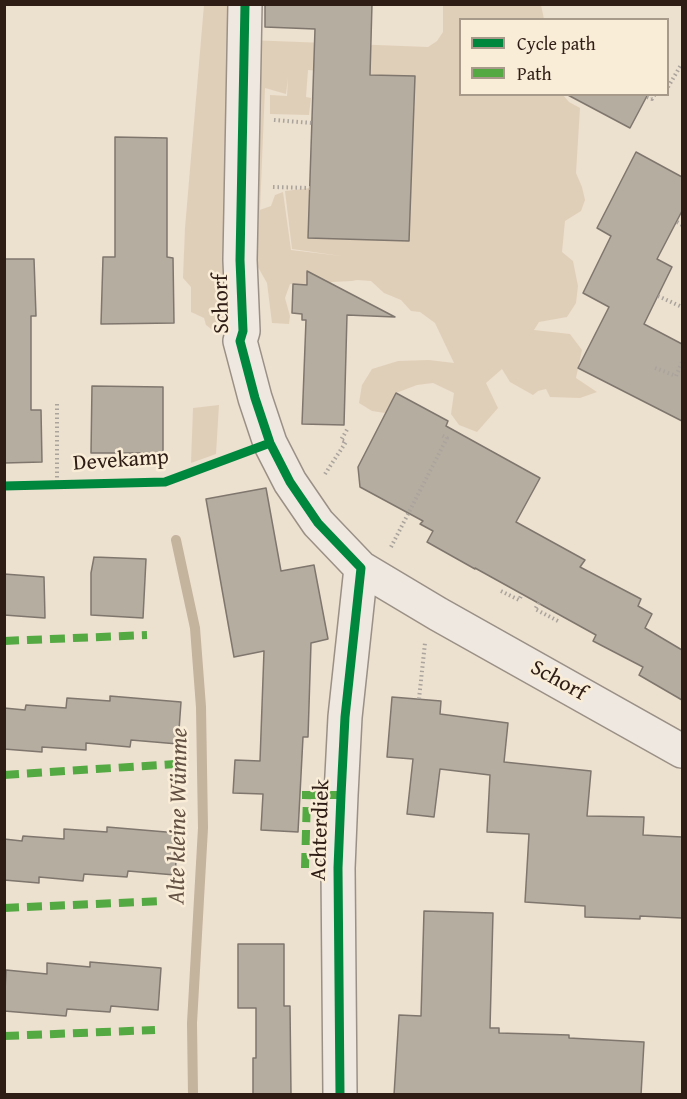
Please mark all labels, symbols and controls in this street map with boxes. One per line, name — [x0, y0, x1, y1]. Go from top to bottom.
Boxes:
legend — [459, 18, 669, 96]
text: Cycle path — [517, 30, 596, 57]
text: Path — [517, 60, 552, 87]
street label: Schorf — [208, 274, 236, 334]
street label: Devekamp — [72, 444, 170, 478]
street label: Schorf — [525, 655, 591, 707]
water label: Alte kleine Wümme — [163, 727, 195, 905]
street label: Achterdiek — [306, 779, 336, 881]

